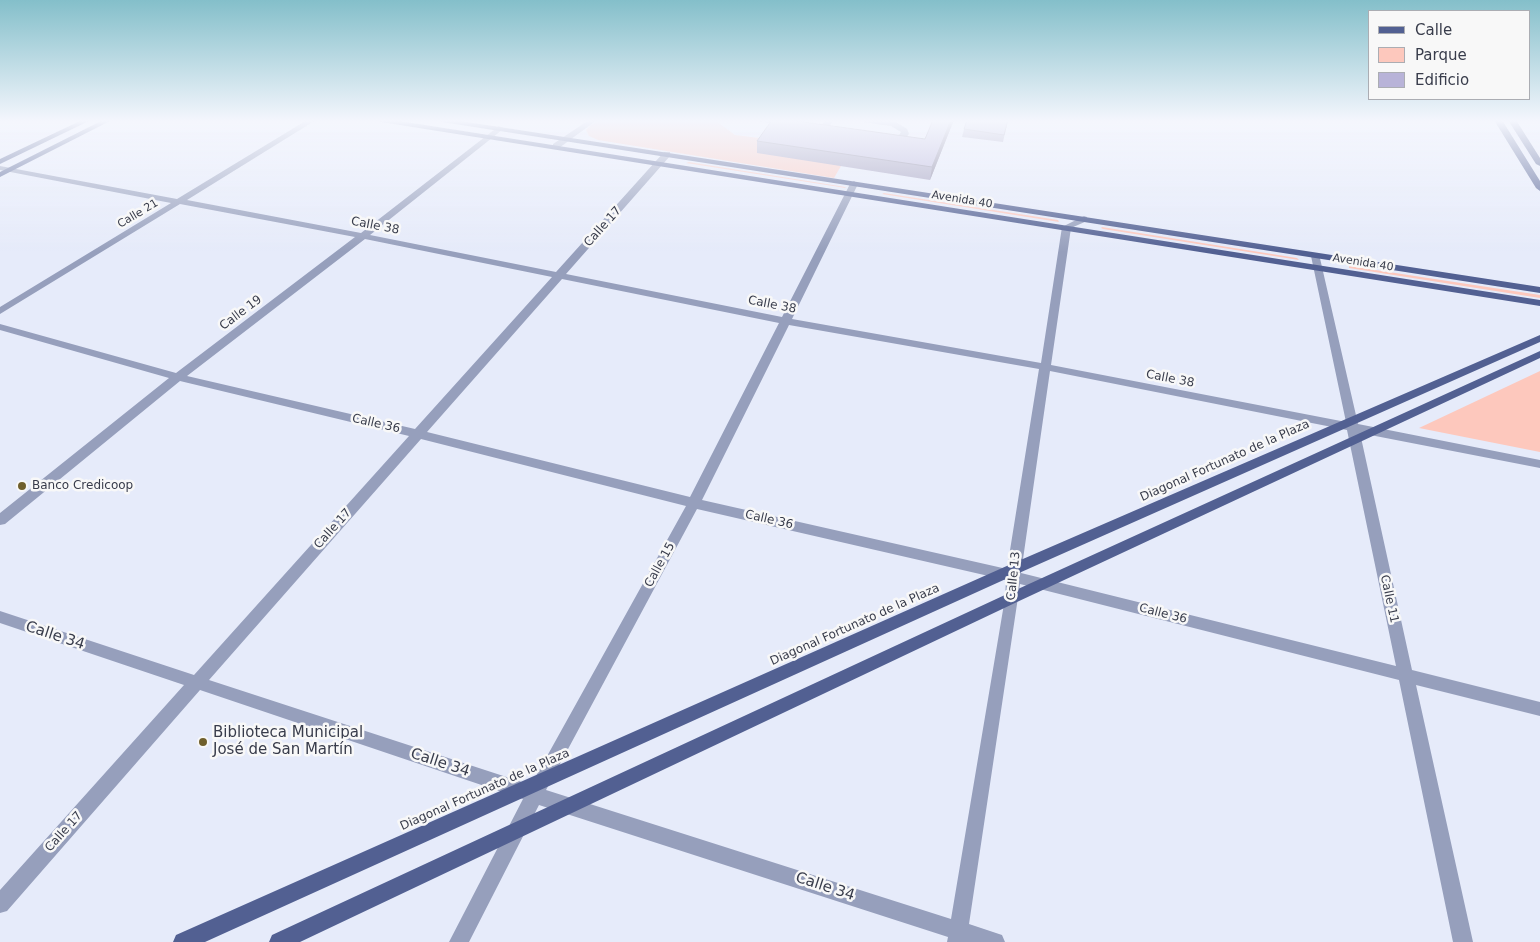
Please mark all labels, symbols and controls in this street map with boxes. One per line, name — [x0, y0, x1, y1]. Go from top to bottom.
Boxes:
legend — [1368, 10, 1530, 100]
text: Calle — [1415, 21, 1452, 39]
text: Parque — [1415, 46, 1467, 64]
text: Edificio — [1415, 71, 1469, 89]
street label: Avenida 40 — [931, 189, 993, 211]
street label: Calle 21 — [115, 197, 161, 231]
street label: Calle 17 — [581, 204, 625, 250]
street label: Calle 38 — [350, 214, 400, 238]
street label: Avenida 40 — [1332, 252, 1394, 274]
street label: Calle 19 — [217, 293, 265, 333]
street label: Calle 38 — [747, 293, 797, 317]
street label: Calle 38 — [1145, 367, 1195, 391]
street label: Calle 36 — [351, 411, 401, 437]
street label: Diagonal Fortunato de la Plaza — [1138, 417, 1312, 505]
place label: Banco Credicoop — [32, 479, 133, 493]
marker: Banco Credicoop — [16, 480, 28, 492]
street label: Calle 17 — [311, 506, 355, 552]
street label: Calle 36 — [744, 507, 794, 533]
street label: Calle 15 — [642, 540, 678, 590]
street label: Calle 13 — [1004, 551, 1024, 601]
street label: Calle 11 — [1377, 574, 1401, 624]
street label: Diagonal Fortunato de la Plaza — [768, 581, 942, 669]
street label: Calle 36 — [1138, 601, 1188, 627]
street label: Calle 34 — [23, 618, 87, 654]
place label: Biblioteca Municipal José de San Martín — [213, 724, 363, 759]
marker: Biblioteca Municipal José de San Martín — [197, 736, 209, 748]
street label: Calle 34 — [408, 745, 472, 781]
street label: Diagonal Fortunato de la Plaza — [398, 746, 572, 834]
street label: Calle 17 — [42, 809, 86, 855]
street label: Calle 34 — [793, 869, 857, 905]

